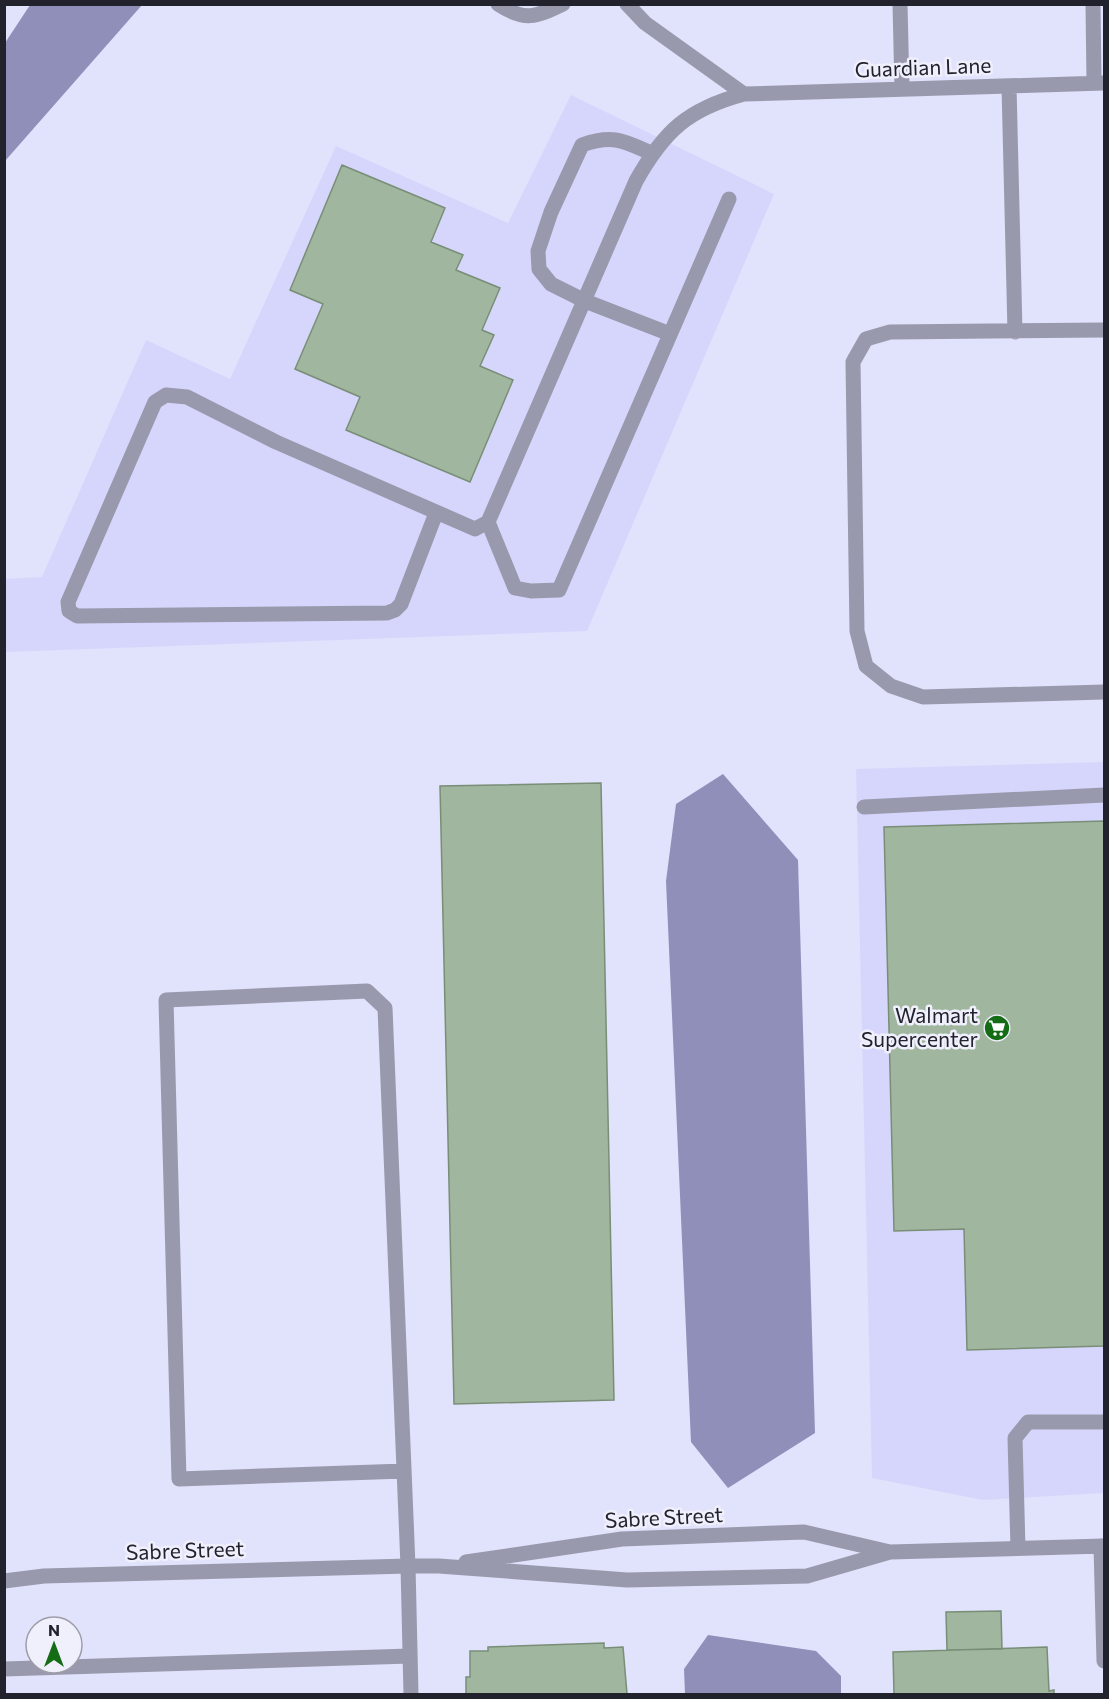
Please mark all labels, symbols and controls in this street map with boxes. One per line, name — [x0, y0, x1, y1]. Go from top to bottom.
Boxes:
street label: Guardian Lane — [854, 52, 992, 81]
place label: Walmart Supercenter — [861, 1002, 978, 1051]
supermarket icon: Walmart Supercenter — [982, 1013, 1012, 1043]
street label: Sabre Street — [604, 1501, 724, 1532]
street label: Sabre Street — [125, 1535, 244, 1564]
north arrow — [24, 1615, 84, 1675]
text: N — [48, 1620, 60, 1639]

